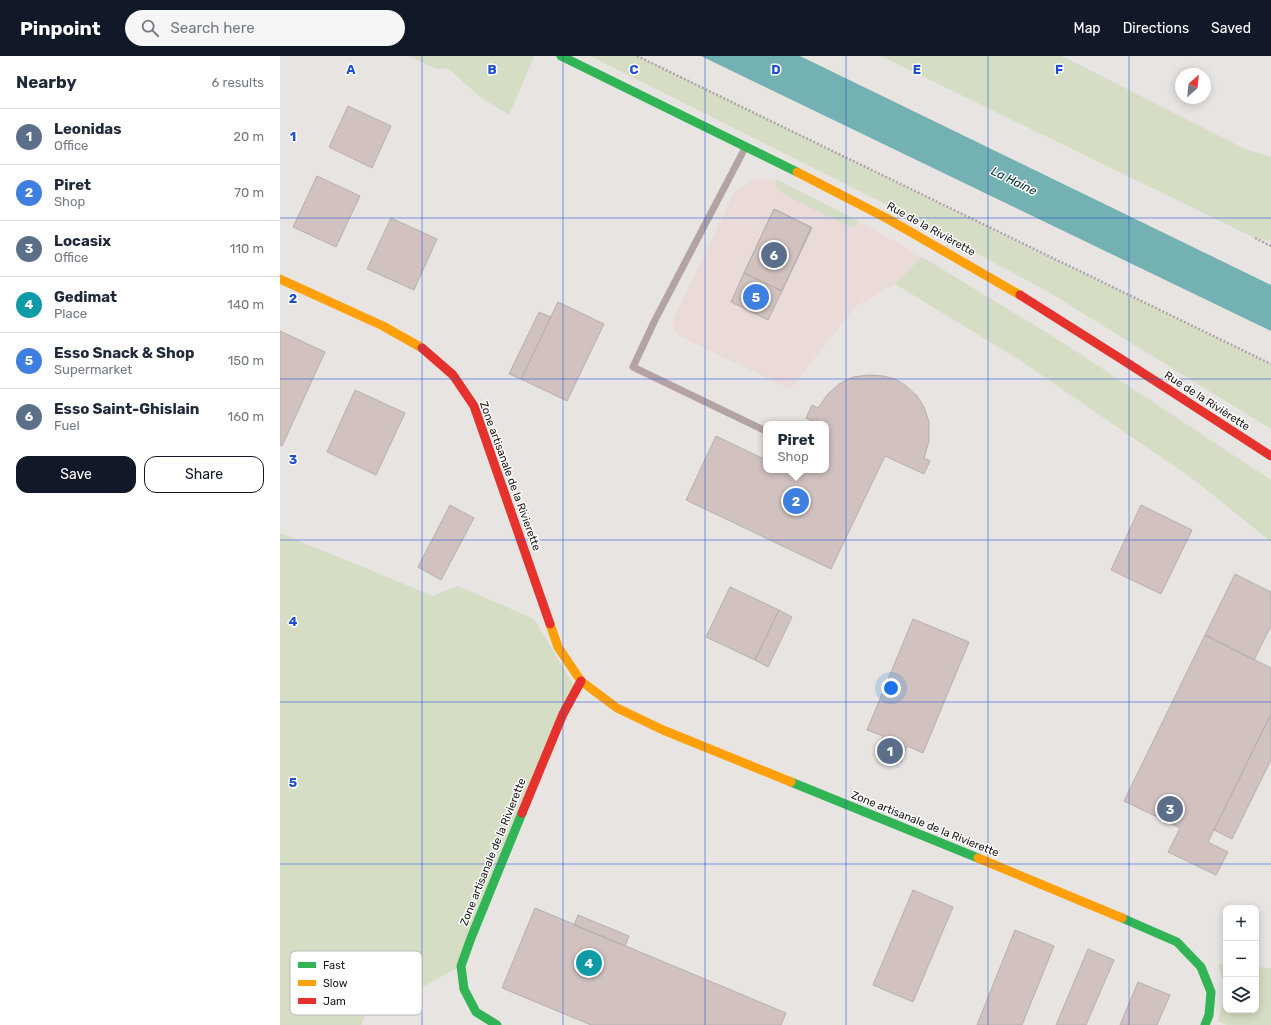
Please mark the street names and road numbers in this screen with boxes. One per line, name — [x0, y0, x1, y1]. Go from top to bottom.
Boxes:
street label: Rue de la Rivièrette — [884, 199, 978, 259]
street label: Rue de la Rivièrette — [1162, 369, 1252, 433]
street label: Zone artisanale de la Rivierette — [477, 400, 543, 552]
street label: Zone artisanale de la Rivierette — [457, 776, 529, 928]
street label: Zone artisanale de la Rivierette — [849, 788, 1001, 860]

